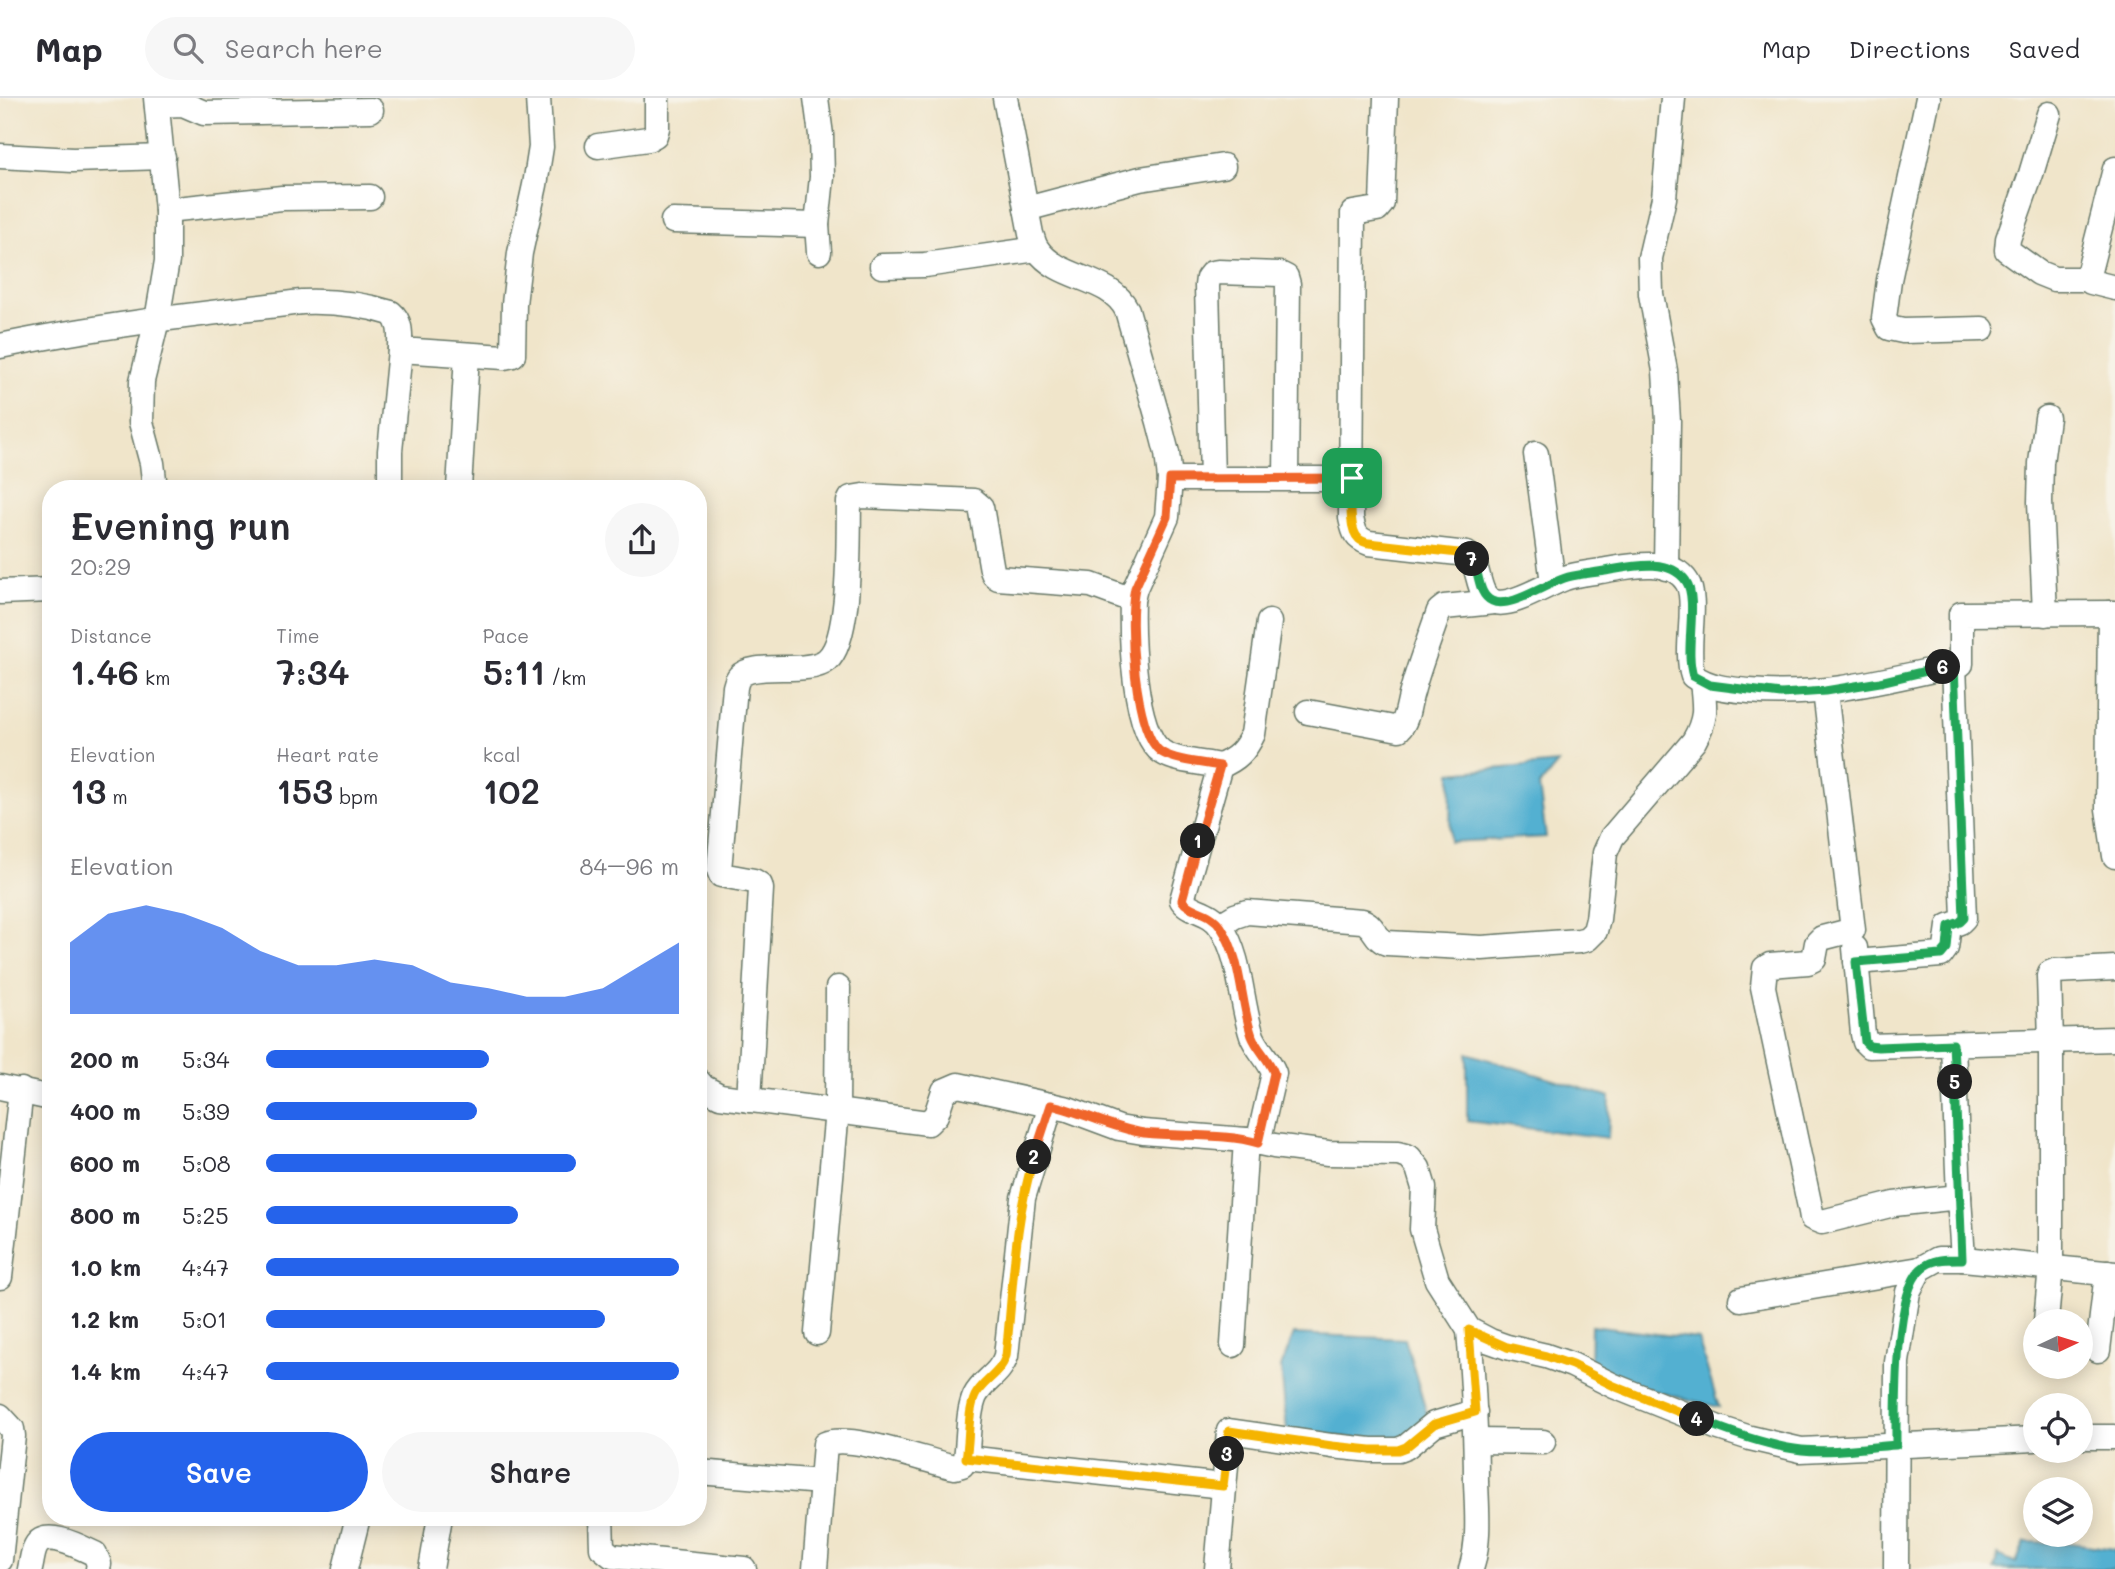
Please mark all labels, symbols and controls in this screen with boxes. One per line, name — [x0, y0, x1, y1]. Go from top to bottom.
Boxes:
search box — [145, 17, 635, 80]
text: Map — [35, 27, 103, 70]
icon: search — [169, 29, 207, 67]
text: Search here — [225, 31, 383, 65]
text: Map — [1762, 33, 1811, 64]
text: Directions — [1849, 33, 1971, 64]
text: Saved — [2009, 33, 2080, 64]
pin — [1322, 448, 1382, 508]
icon: arrive — [1333, 459, 1371, 497]
text: Evening run — [70, 500, 291, 550]
button: share — [605, 503, 679, 577]
pin: 7 — [1454, 542, 1490, 576]
text: 7 — [1466, 546, 1477, 571]
text: 20:29 — [70, 551, 131, 581]
text: Distance — [70, 623, 152, 648]
text: Time — [276, 623, 320, 648]
text: Pace — [483, 623, 529, 648]
text: 1.46 — [70, 648, 139, 694]
text: 7:34 — [276, 648, 349, 694]
text: 5:11 — [483, 648, 545, 694]
pin: 6 — [1926, 650, 1960, 684]
text: 6 — [1937, 654, 1948, 679]
text: km — [139, 665, 170, 690]
text: /km — [545, 665, 587, 690]
text: Elevation — [70, 742, 155, 767]
text: Heart rate — [276, 742, 379, 767]
text: kcal — [483, 742, 521, 767]
text: 13 — [70, 767, 106, 813]
text: 153 — [276, 767, 333, 813]
text: 102 — [483, 767, 540, 813]
text: m — [106, 784, 128, 809]
text: bpm — [333, 784, 378, 809]
pin: 1 — [1180, 824, 1216, 858]
text: 1 — [1193, 828, 1202, 853]
text: Elevation — [70, 851, 173, 881]
text: 84–96 m — [580, 851, 679, 881]
text: 200 m — [70, 1044, 139, 1074]
text: 5:34 — [182, 1044, 230, 1074]
pin: 5 — [1938, 1065, 1972, 1100]
text: 5 — [1949, 1069, 1960, 1094]
text: 400 m — [70, 1096, 141, 1126]
text: 5:39 — [182, 1096, 230, 1126]
pin: 2 — [1016, 1140, 1052, 1174]
text: 2 — [1028, 1144, 1039, 1169]
text: 600 m — [70, 1148, 140, 1178]
text: 5:08 — [182, 1148, 231, 1178]
text: 800 m — [70, 1200, 140, 1230]
text: 5:25 — [182, 1200, 229, 1230]
text: 1.0 km — [70, 1252, 141, 1282]
text: 4:47 — [182, 1252, 229, 1282]
text: 1.2 km — [70, 1304, 139, 1334]
text: 5:01 — [182, 1304, 227, 1334]
north arrow — [2023, 1309, 2093, 1379]
map controls — [2023, 1309, 2093, 1547]
text: 1.4 km — [70, 1356, 141, 1386]
text: 4:47 — [182, 1356, 229, 1386]
button: locate — [2023, 1393, 2093, 1463]
pin: 4 — [1680, 1402, 1714, 1436]
text: 4 — [1690, 1406, 1703, 1431]
button: Save — [70, 1432, 368, 1512]
button: Share — [382, 1432, 679, 1512]
pin: 3 — [1210, 1436, 1244, 1472]
text: 3 — [1221, 1441, 1232, 1466]
button: layers — [2023, 1477, 2093, 1547]

